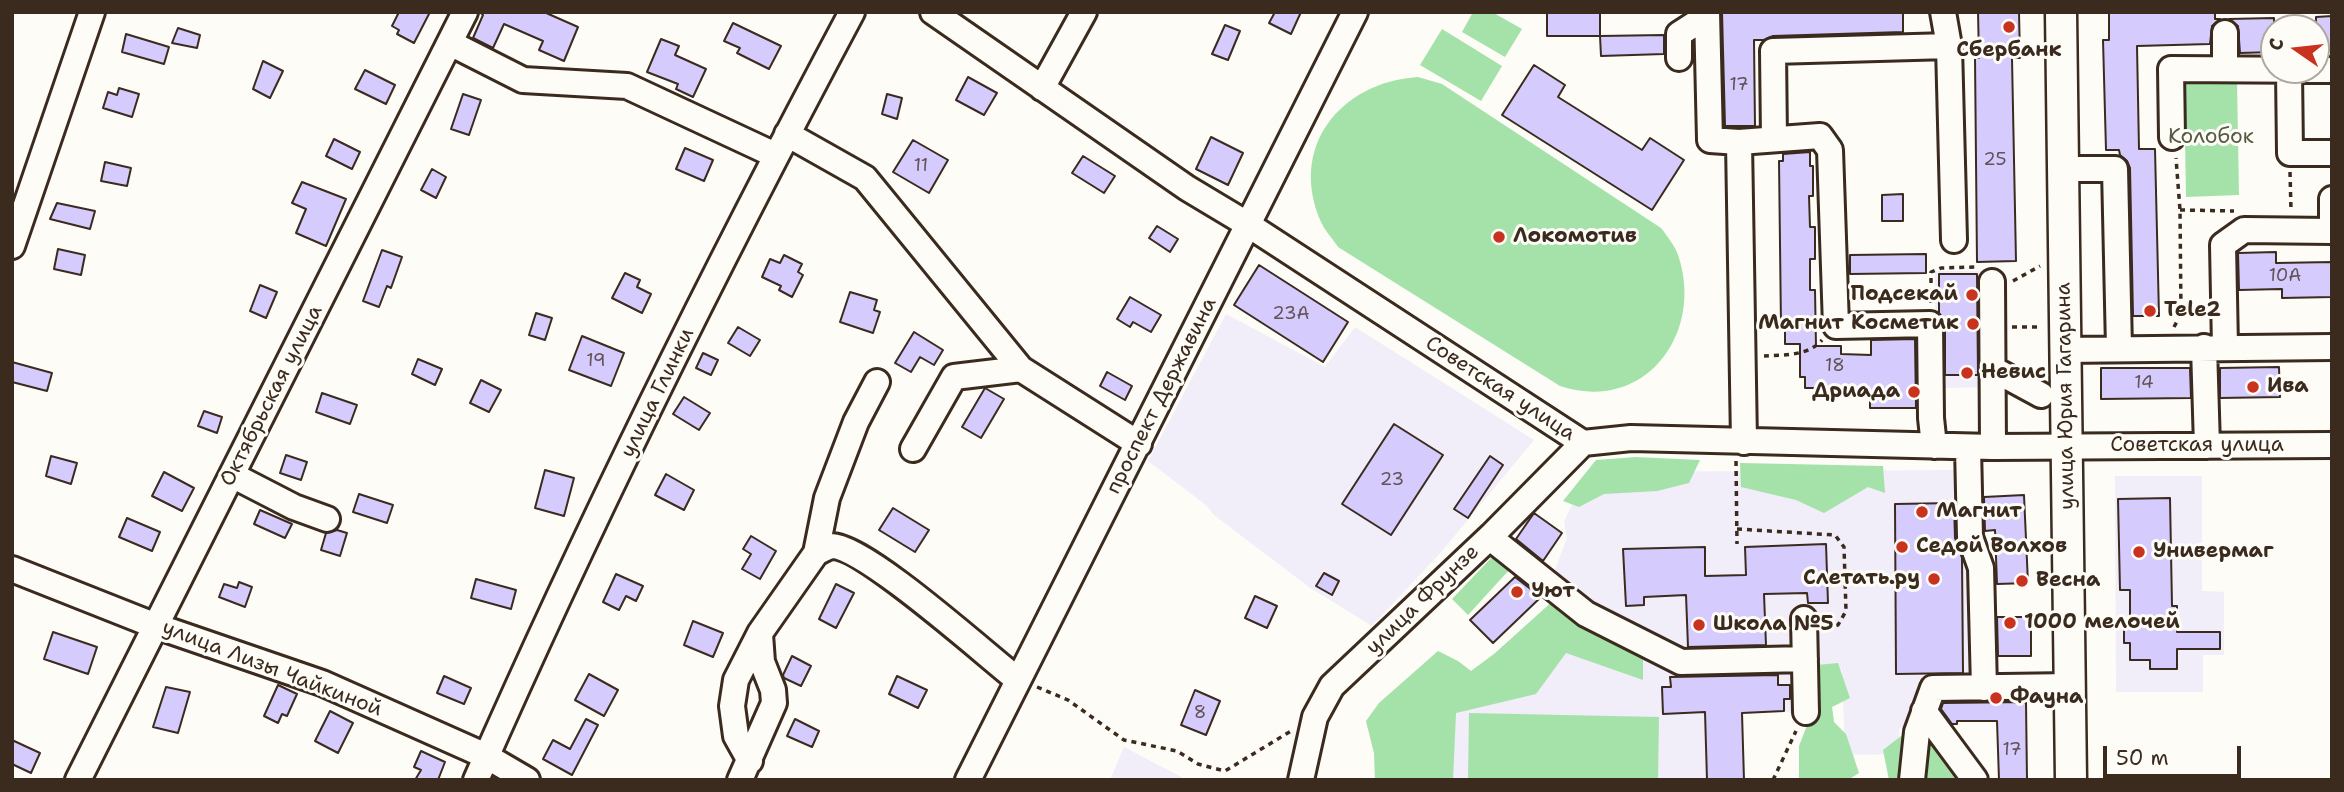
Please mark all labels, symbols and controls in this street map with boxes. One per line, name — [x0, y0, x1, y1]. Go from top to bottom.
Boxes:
north arrow — [2260, 14, 2330, 84]
marker: Сбербанк — [2001, 19, 2017, 35]
text: С — [2263, 36, 2290, 53]
place label: Сбербанк — [1956, 38, 2062, 64]
house number: 17 — [1729, 74, 1749, 96]
park label: Колобок — [2168, 125, 2254, 151]
house number: 25 — [1983, 149, 2007, 171]
house number: 11 — [914, 155, 928, 177]
place label: Локомотив — [1513, 224, 1637, 250]
marker: Локомотив — [1491, 229, 1507, 245]
house number: 10А — [2269, 265, 2301, 287]
place label: Подсекай — [1851, 282, 1958, 308]
street label: улица Юрия Гагарина — [2051, 282, 2081, 510]
marker: Подсекай — [1964, 287, 1980, 303]
street label: проспект Державина — [1101, 293, 1223, 499]
place label: Tele2 — [2164, 298, 2221, 324]
street label: Октябрьская улица — [215, 301, 329, 491]
house number: 23А — [1272, 303, 1310, 325]
marker: Tele2 — [2142, 303, 2158, 319]
place label: Магнит Косметик — [1758, 311, 1959, 337]
marker: Магнит Косметик — [1965, 316, 1981, 332]
street label: улица Глинки — [616, 324, 700, 462]
street label: Советская улица — [1420, 331, 1580, 447]
house number: 19 — [586, 350, 606, 372]
house number: 18 — [1825, 355, 1845, 377]
place label: Невис — [1981, 360, 2046, 386]
marker: Невис — [1959, 365, 1975, 381]
house number: 14 — [2134, 372, 2154, 394]
place label: Ива — [2267, 374, 2309, 400]
place label: Дриада — [1812, 379, 1900, 405]
marker: Ива — [2245, 379, 2261, 395]
marker: Дриада — [1906, 384, 1922, 400]
street label: Советская улица — [2110, 433, 2284, 459]
house number: 23 — [1380, 469, 1404, 491]
place label: Магнит — [1936, 499, 2022, 525]
marker: Магнит — [1914, 504, 1930, 520]
place label: Седой Волхов — [1916, 534, 2067, 560]
marker: Седой Волхов — [1894, 539, 1910, 555]
place label: Универмаг — [2153, 539, 2274, 565]
street label: улица Фрунзе — [1361, 540, 1485, 660]
marker: Универмаг — [2131, 544, 2147, 560]
place label: Слетать.ру — [1803, 566, 1920, 592]
place label: Весна — [2036, 568, 2100, 594]
marker: Слетать.ру — [1926, 571, 1942, 587]
marker: Весна — [2014, 573, 2030, 589]
place label: Уют — [1531, 579, 1575, 605]
marker: Уют — [1509, 584, 1525, 600]
place label: 1000 мелочей — [2024, 610, 2180, 636]
place label: Школа №5 — [1713, 612, 1834, 638]
street label: улица Лизы Чайкиной — [159, 615, 385, 723]
marker: 1000 мелочей — [2002, 615, 2018, 631]
marker: Школа №5 — [1691, 617, 1707, 633]
place label: Фауна — [2010, 685, 2083, 711]
marker: Фауна — [1988, 690, 2004, 706]
house number: 8 — [1194, 702, 1206, 724]
scale bar — [2106, 732, 2244, 776]
house number: 17 — [2002, 739, 2022, 761]
text: 50 m — [2116, 744, 2169, 772]

